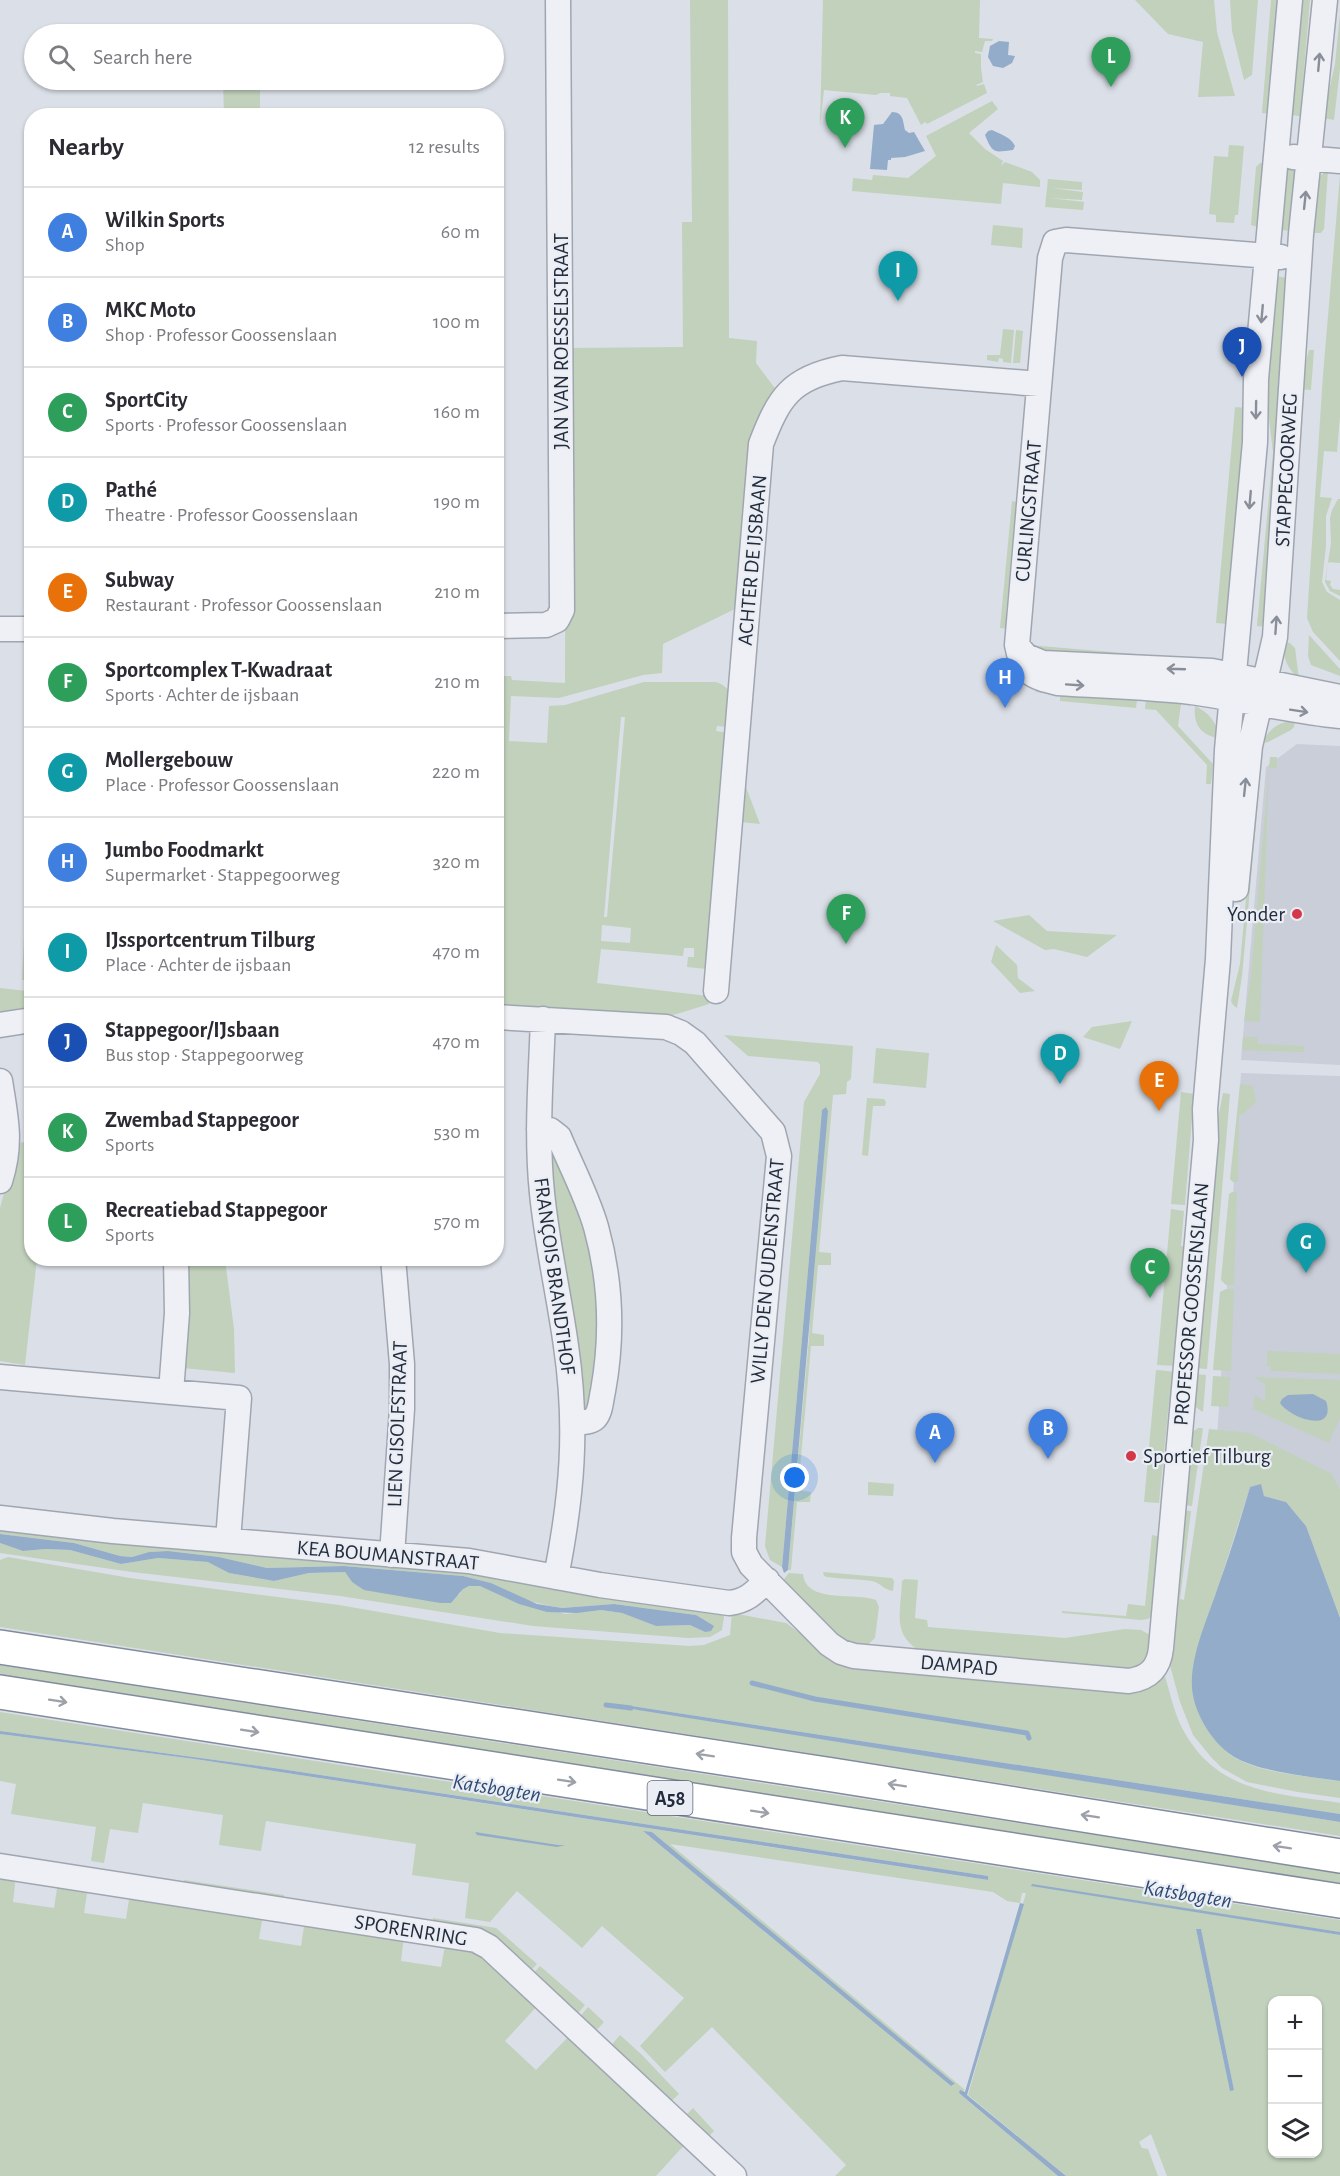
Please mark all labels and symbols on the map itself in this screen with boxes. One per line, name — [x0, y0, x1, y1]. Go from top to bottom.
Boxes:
pin: L — [1092, 38, 1130, 87]
one-way arrow — [1314, 53, 1325, 73]
pin: K — [826, 98, 864, 148]
one-way arrow — [1300, 190, 1311, 210]
street label: JAN VAN ROESSELSTRAAT — [551, 233, 572, 449]
pin: I — [878, 252, 918, 301]
one-way arrow — [1256, 304, 1267, 324]
pin: J — [1222, 328, 1262, 377]
street label: STAPPEGOORWEG — [1272, 393, 1301, 548]
one-way arrow — [1250, 400, 1261, 420]
street label: CURLINGSTRAAT — [1012, 440, 1045, 582]
street label: ACHTER DE IJSBAAN — [735, 474, 770, 646]
one-way arrow — [1244, 489, 1255, 509]
one-way arrow — [1270, 616, 1281, 636]
pin: H — [986, 658, 1024, 708]
one-way arrow — [1167, 664, 1186, 675]
one-way arrow — [1064, 679, 1084, 690]
one-way arrow — [1289, 706, 1309, 717]
one-way arrow — [1240, 778, 1251, 798]
pin: F — [826, 894, 866, 944]
place label: Yonder — [1227, 904, 1285, 925]
marker: Yonder — [1290, 907, 1304, 921]
pin: D — [1040, 1034, 1080, 1084]
pin: E — [1140, 1062, 1178, 1111]
street label: WILLY DEN OUDENSTRAAT — [747, 1157, 788, 1385]
street label: FRANÇOIS BRANDTHOF — [530, 1176, 579, 1377]
street label: PROFESSOR GOOSSENSLAAN — [1170, 1182, 1213, 1427]
pin: G — [1286, 1224, 1326, 1273]
pin: C — [1130, 1248, 1170, 1298]
street label: LIEN GISOLFSTRAAT — [384, 1340, 411, 1508]
pin: B — [1028, 1410, 1068, 1459]
pin: A — [916, 1414, 954, 1463]
place label: Sportief Tilburg — [1143, 1446, 1271, 1467]
marker: Sportief Tilburg — [1124, 1449, 1138, 1463]
your location — [780, 1463, 809, 1492]
street label: KEA BOUMANSTRAAT — [296, 1537, 480, 1574]
street label: DAMPAD — [919, 1652, 999, 1679]
one-way arrow — [47, 1696, 67, 1707]
one-way arrow — [240, 1726, 260, 1737]
one-way arrow — [695, 1749, 715, 1760]
water label: Katsbogten — [451, 1770, 542, 1806]
one-way arrow — [557, 1776, 577, 1787]
one-way arrow — [888, 1779, 908, 1790]
road number: A58 — [648, 1781, 692, 1815]
one-way arrow — [750, 1806, 769, 1817]
one-way arrow — [1080, 1810, 1100, 1821]
one-way arrow — [1273, 1841, 1293, 1852]
water label: Katsbogten — [1142, 1876, 1233, 1912]
street label: SPORENRING — [353, 1911, 469, 1950]

